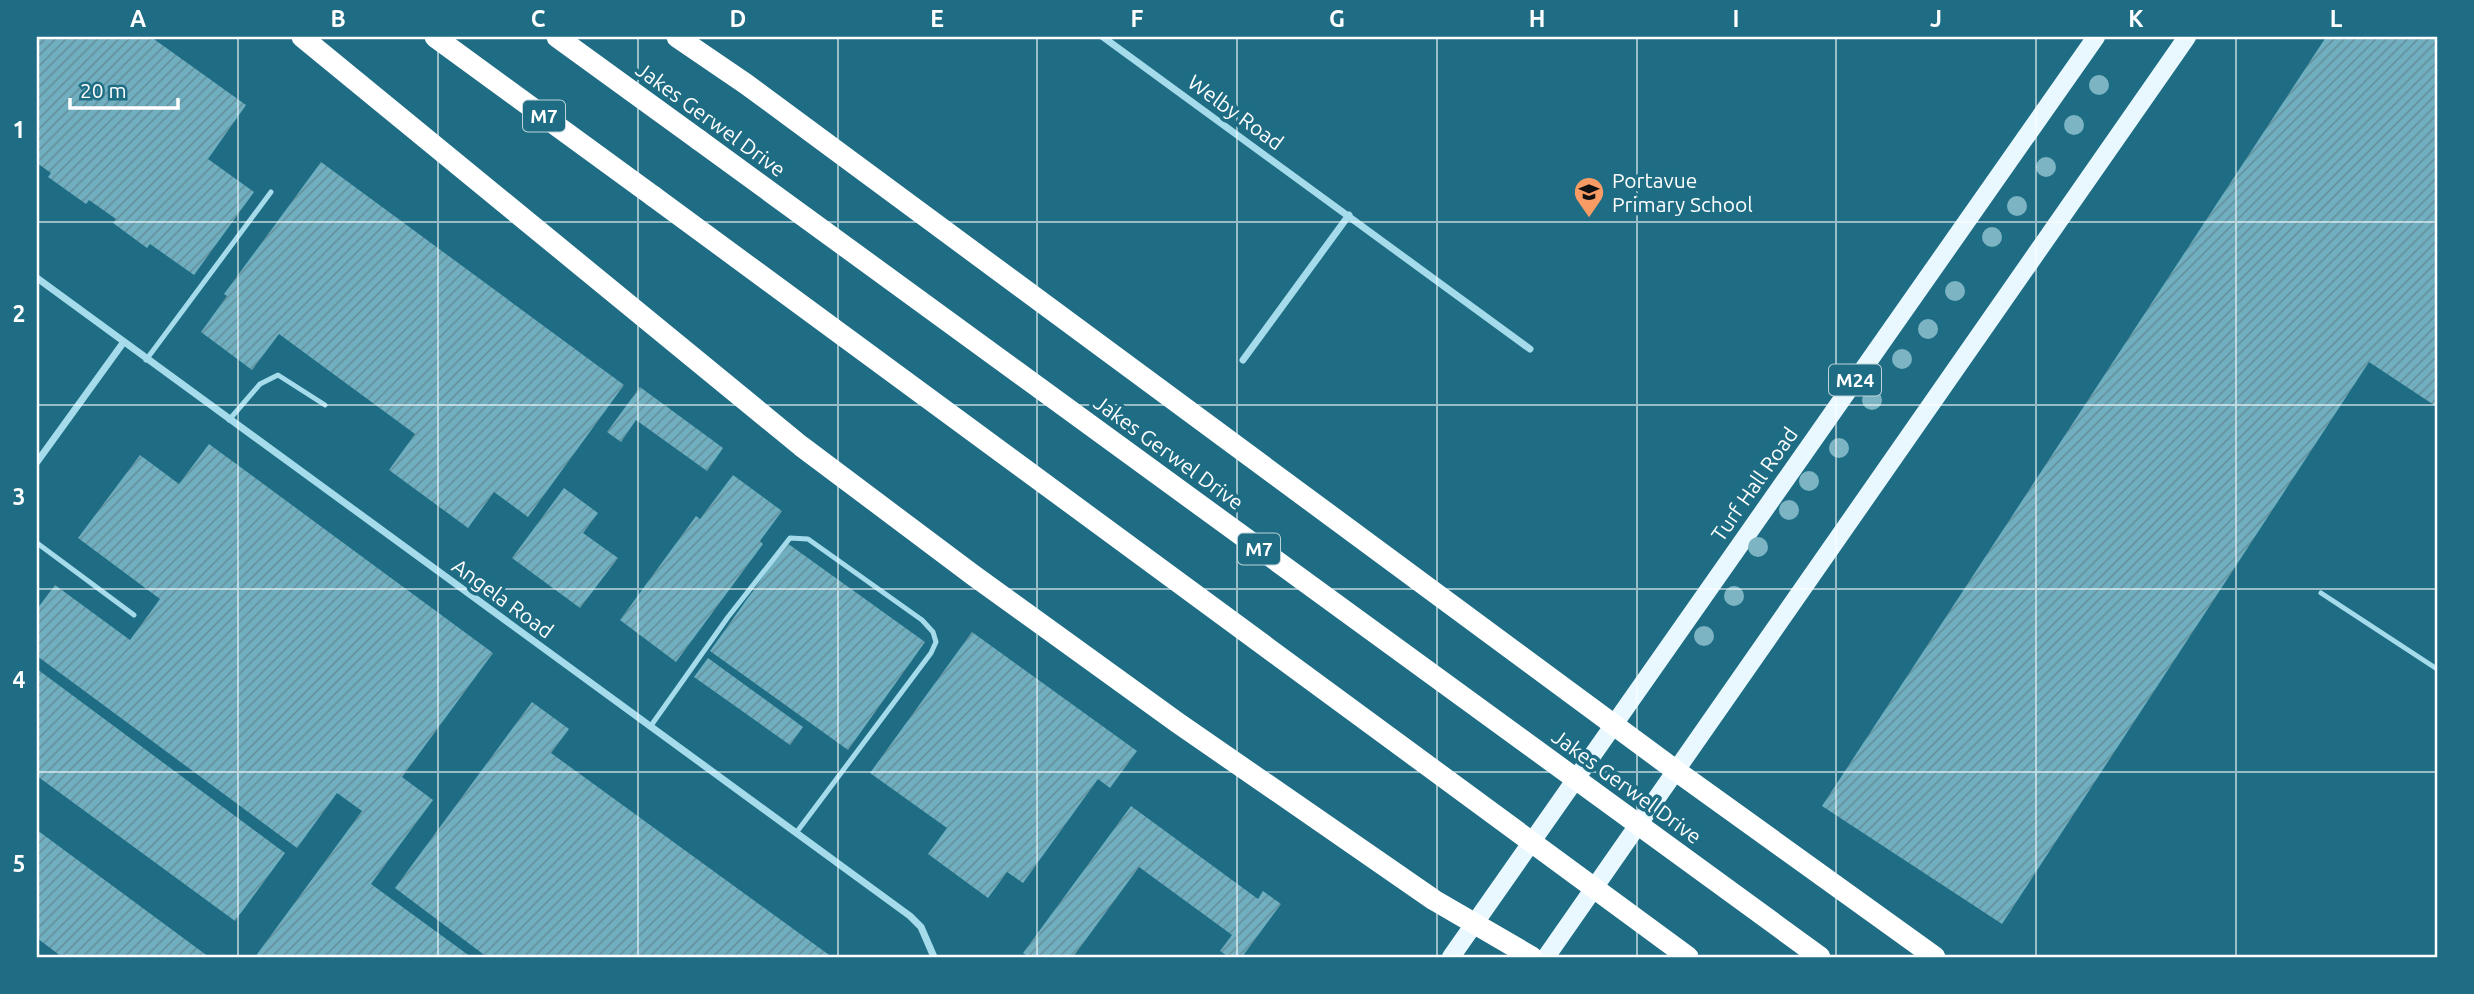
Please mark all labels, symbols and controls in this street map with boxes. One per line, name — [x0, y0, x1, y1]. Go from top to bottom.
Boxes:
text: A — [130, 6, 146, 31]
text: B — [330, 6, 346, 31]
text: C — [531, 6, 546, 31]
text: D — [730, 6, 746, 31]
text: E — [930, 6, 944, 31]
text: F — [1131, 6, 1144, 31]
text: G — [1329, 6, 1345, 31]
text: H — [1529, 6, 1545, 31]
text: I — [1733, 6, 1739, 31]
text: J — [1930, 6, 1942, 31]
text: K — [2128, 6, 2144, 31]
text: L — [2330, 6, 2343, 31]
street label: Jakes Gerwel Drive — [632, 57, 790, 181]
scale bar — [70, 66, 178, 110]
street label: Welby Road — [1184, 69, 1288, 155]
text: 20 m — [80, 78, 127, 102]
road number: M7 — [523, 100, 565, 132]
text: 1 — [13, 117, 25, 142]
place label: Portavue Primary School — [1612, 168, 1753, 216]
school or university icon: Portavue Primary School — [1572, 175, 1606, 219]
text: 2 — [13, 301, 25, 326]
road number: M24 — [1829, 364, 1881, 396]
street label: Jakes Gerwel Drive — [1090, 390, 1248, 514]
street label: Turf Hall Road — [1706, 422, 1802, 546]
text: 3 — [13, 484, 25, 509]
road number: M7 — [1238, 534, 1280, 564]
street label: Angela Road — [448, 553, 558, 643]
text: 4 — [13, 667, 26, 692]
street label: Jakes Gerwel Drive — [1548, 724, 1706, 848]
text: 5 — [13, 851, 25, 876]

